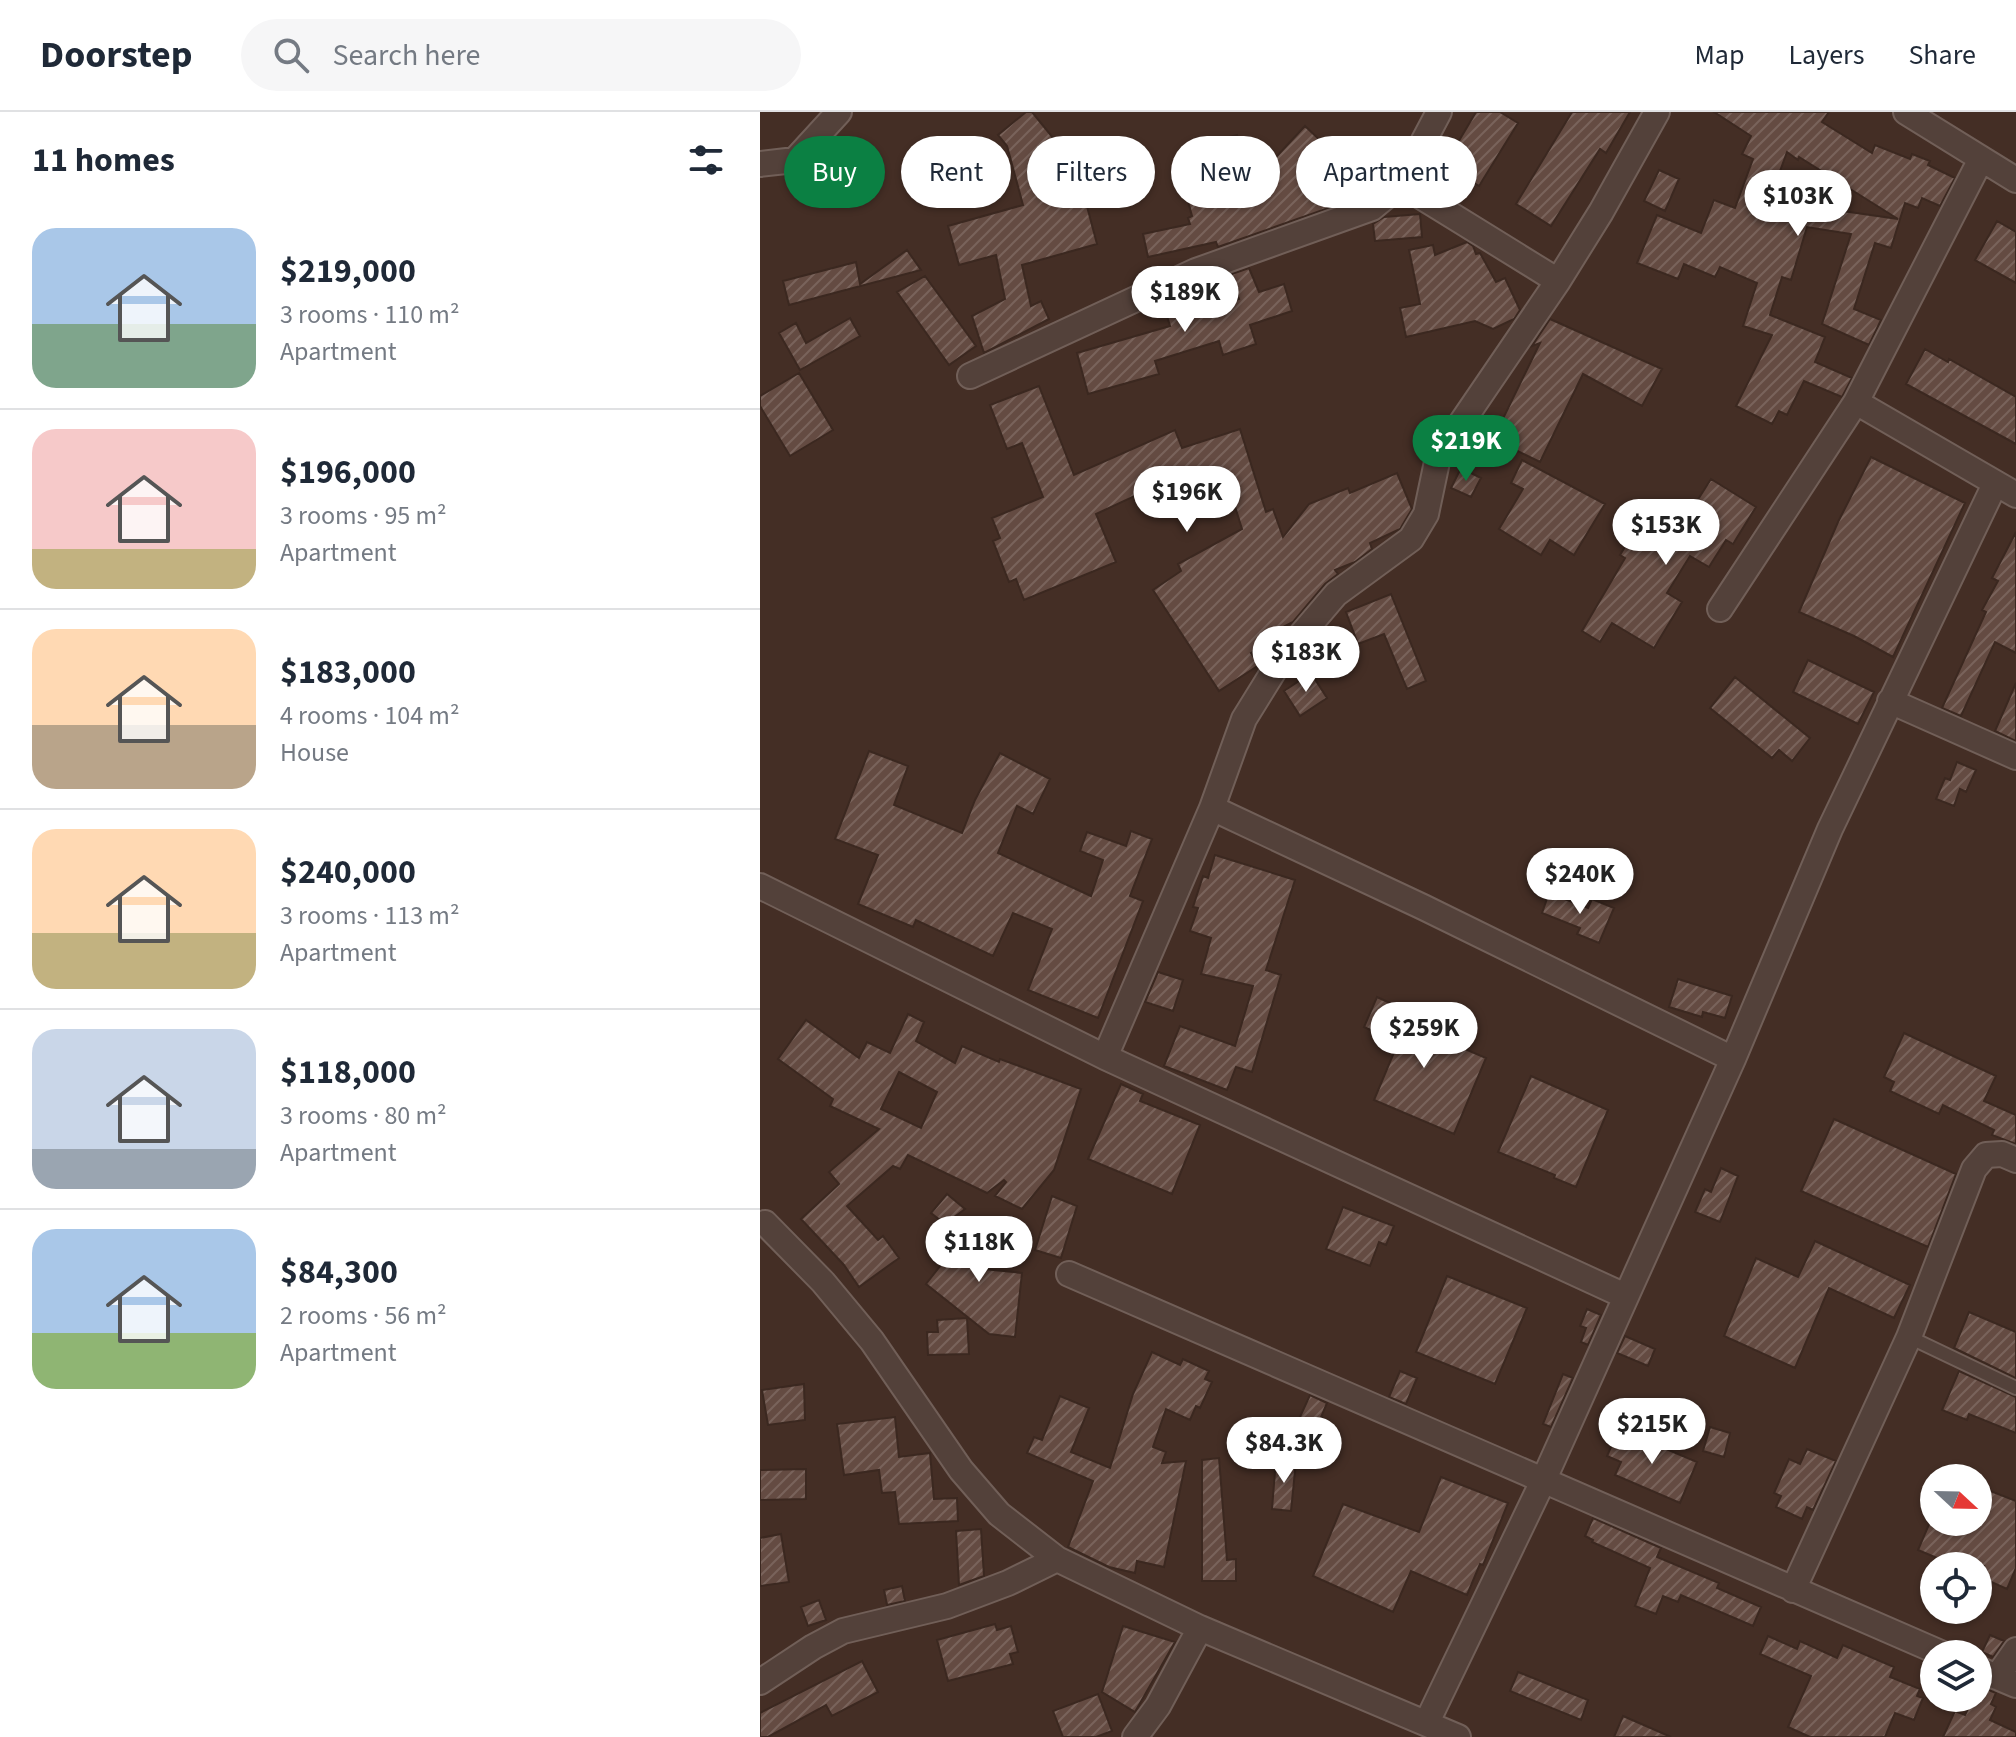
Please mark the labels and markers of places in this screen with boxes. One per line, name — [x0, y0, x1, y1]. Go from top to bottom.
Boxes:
pin: $103K — [1742, 170, 1854, 238]
pin: $189K — [1129, 266, 1241, 334]
pin: $219K — [1410, 415, 1522, 483]
pin: $196K — [1131, 466, 1243, 534]
pin: $153K — [1610, 499, 1722, 567]
pin: $183K — [1250, 626, 1362, 694]
pin: $240K — [1524, 848, 1636, 916]
pin: $259K — [1368, 1002, 1480, 1070]
pin: $118K — [923, 1216, 1035, 1284]
pin: $215K — [1596, 1398, 1708, 1466]
pin: $84.3K — [1219, 1417, 1349, 1485]

